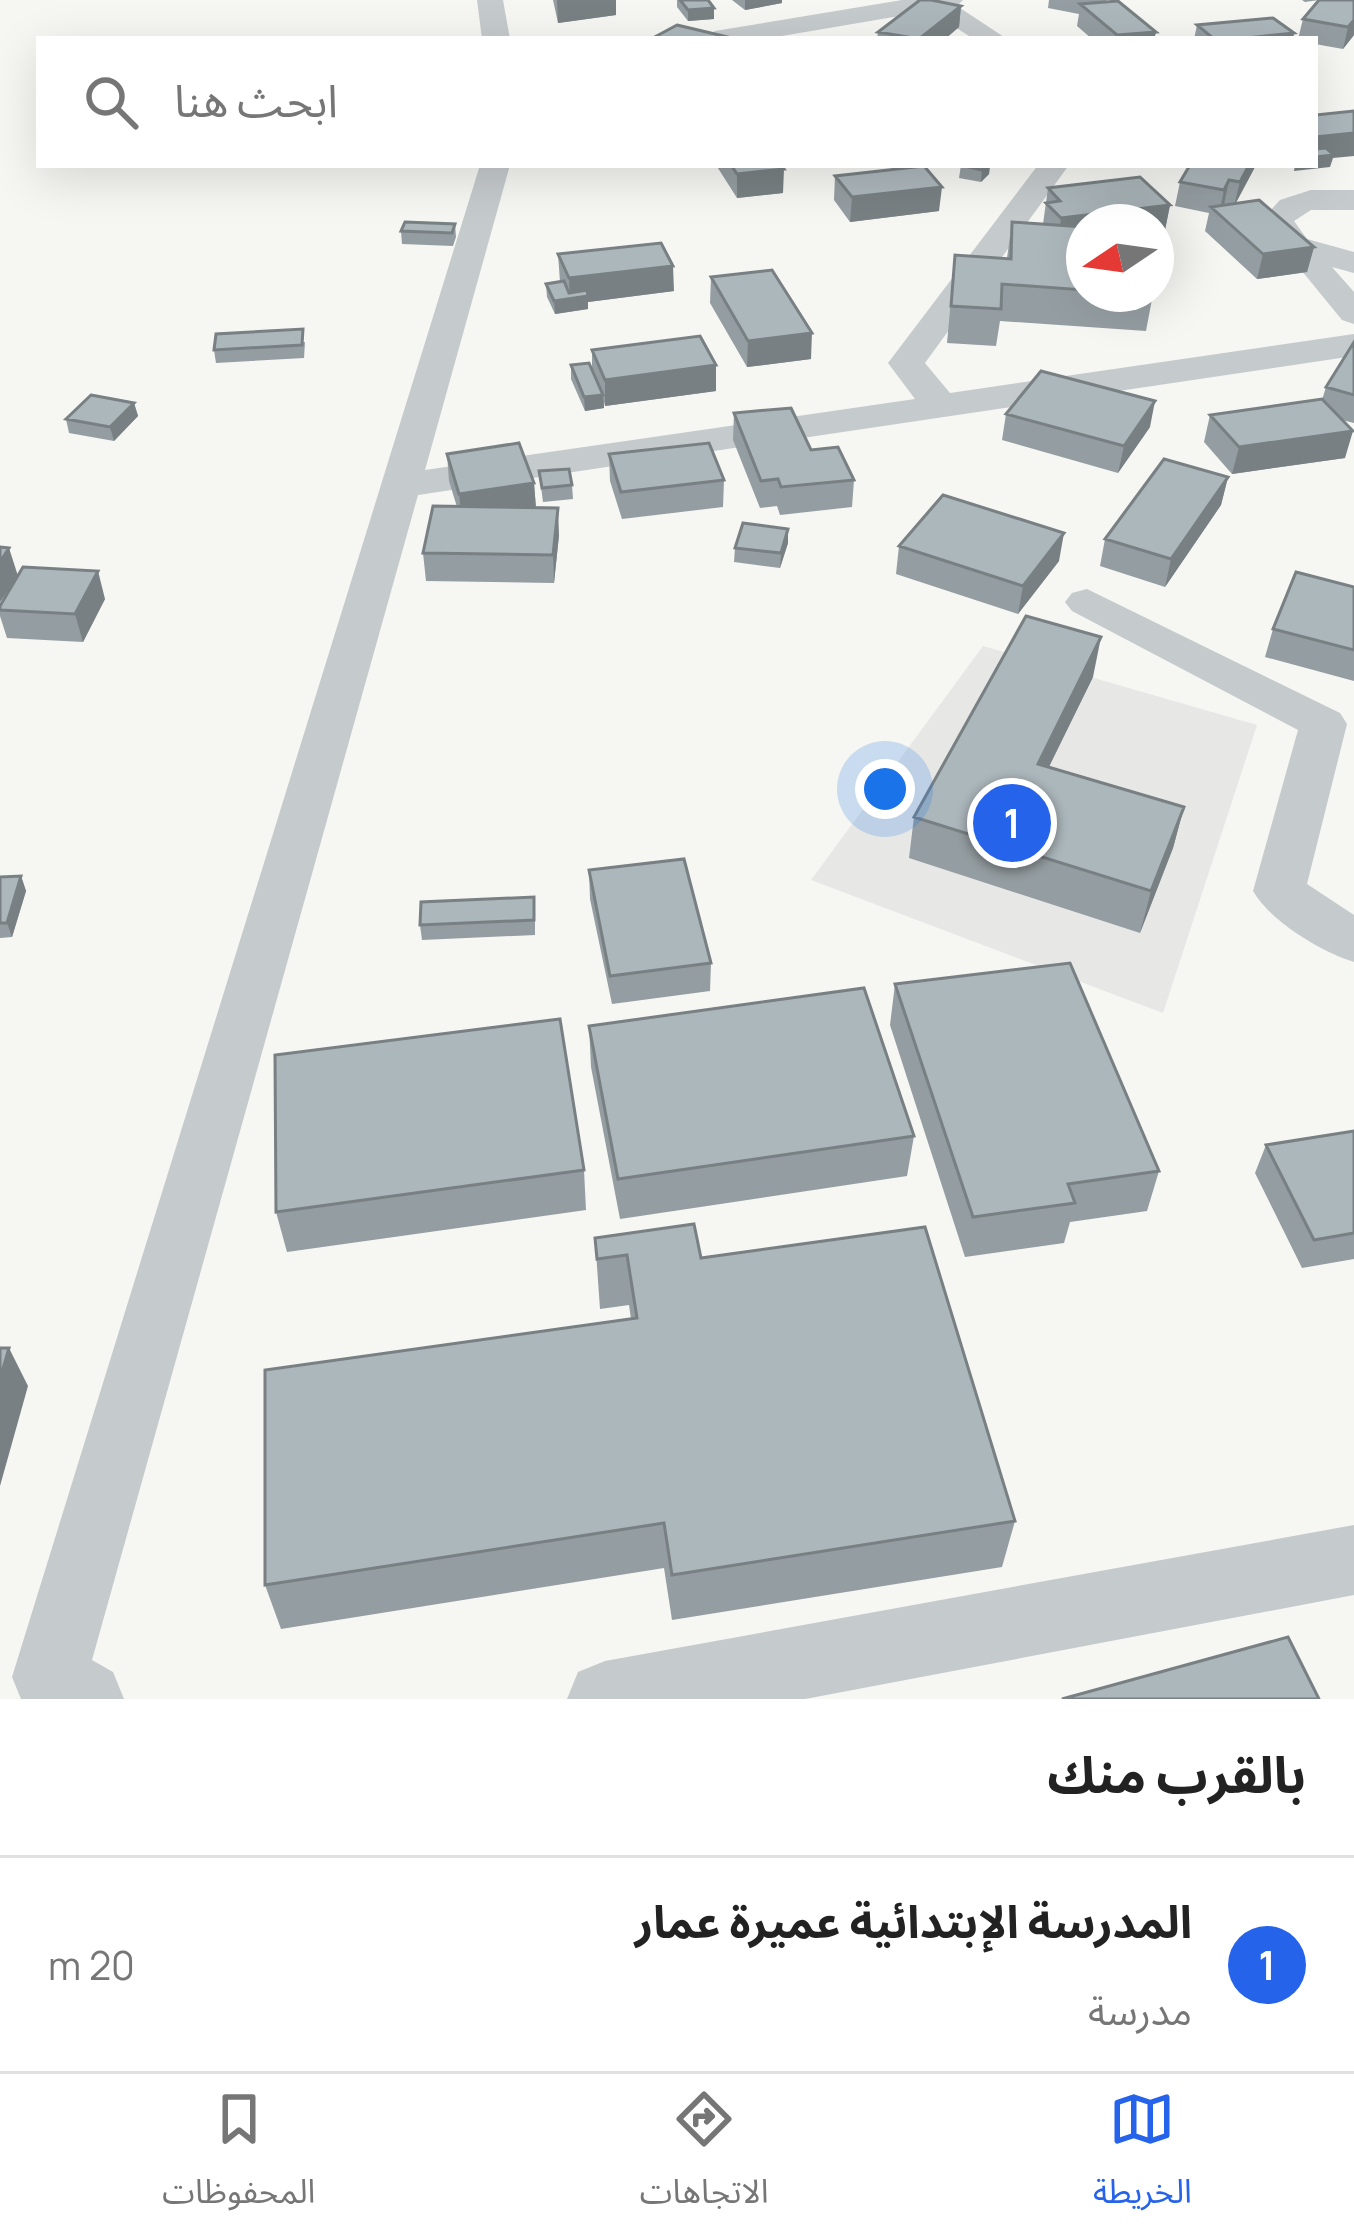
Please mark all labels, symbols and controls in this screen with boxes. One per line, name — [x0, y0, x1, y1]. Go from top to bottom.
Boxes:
search box — [36, 36, 1318, 168]
icon: search — [78, 69, 144, 135]
text: ابحث هنا — [174, 69, 338, 131]
north arrow — [1066, 204, 1174, 312]
your location — [855, 759, 915, 819]
pin: 1 — [973, 778, 1051, 868]
text: بالقرب منك — [1047, 1739, 1306, 1808]
text: المدرسة الإبتدائية عميرة عمار — [635, 1890, 1192, 1952]
text: 20 m — [48, 1938, 135, 1992]
text: 1 — [1258, 1938, 1276, 1992]
text: مدرسة — [1088, 1983, 1192, 2037]
tab: المحفوظات — [162, 2086, 315, 2227]
tab: الاتجاهات — [640, 2086, 769, 2227]
tab: الخريطة — [1093, 2086, 1192, 2227]

